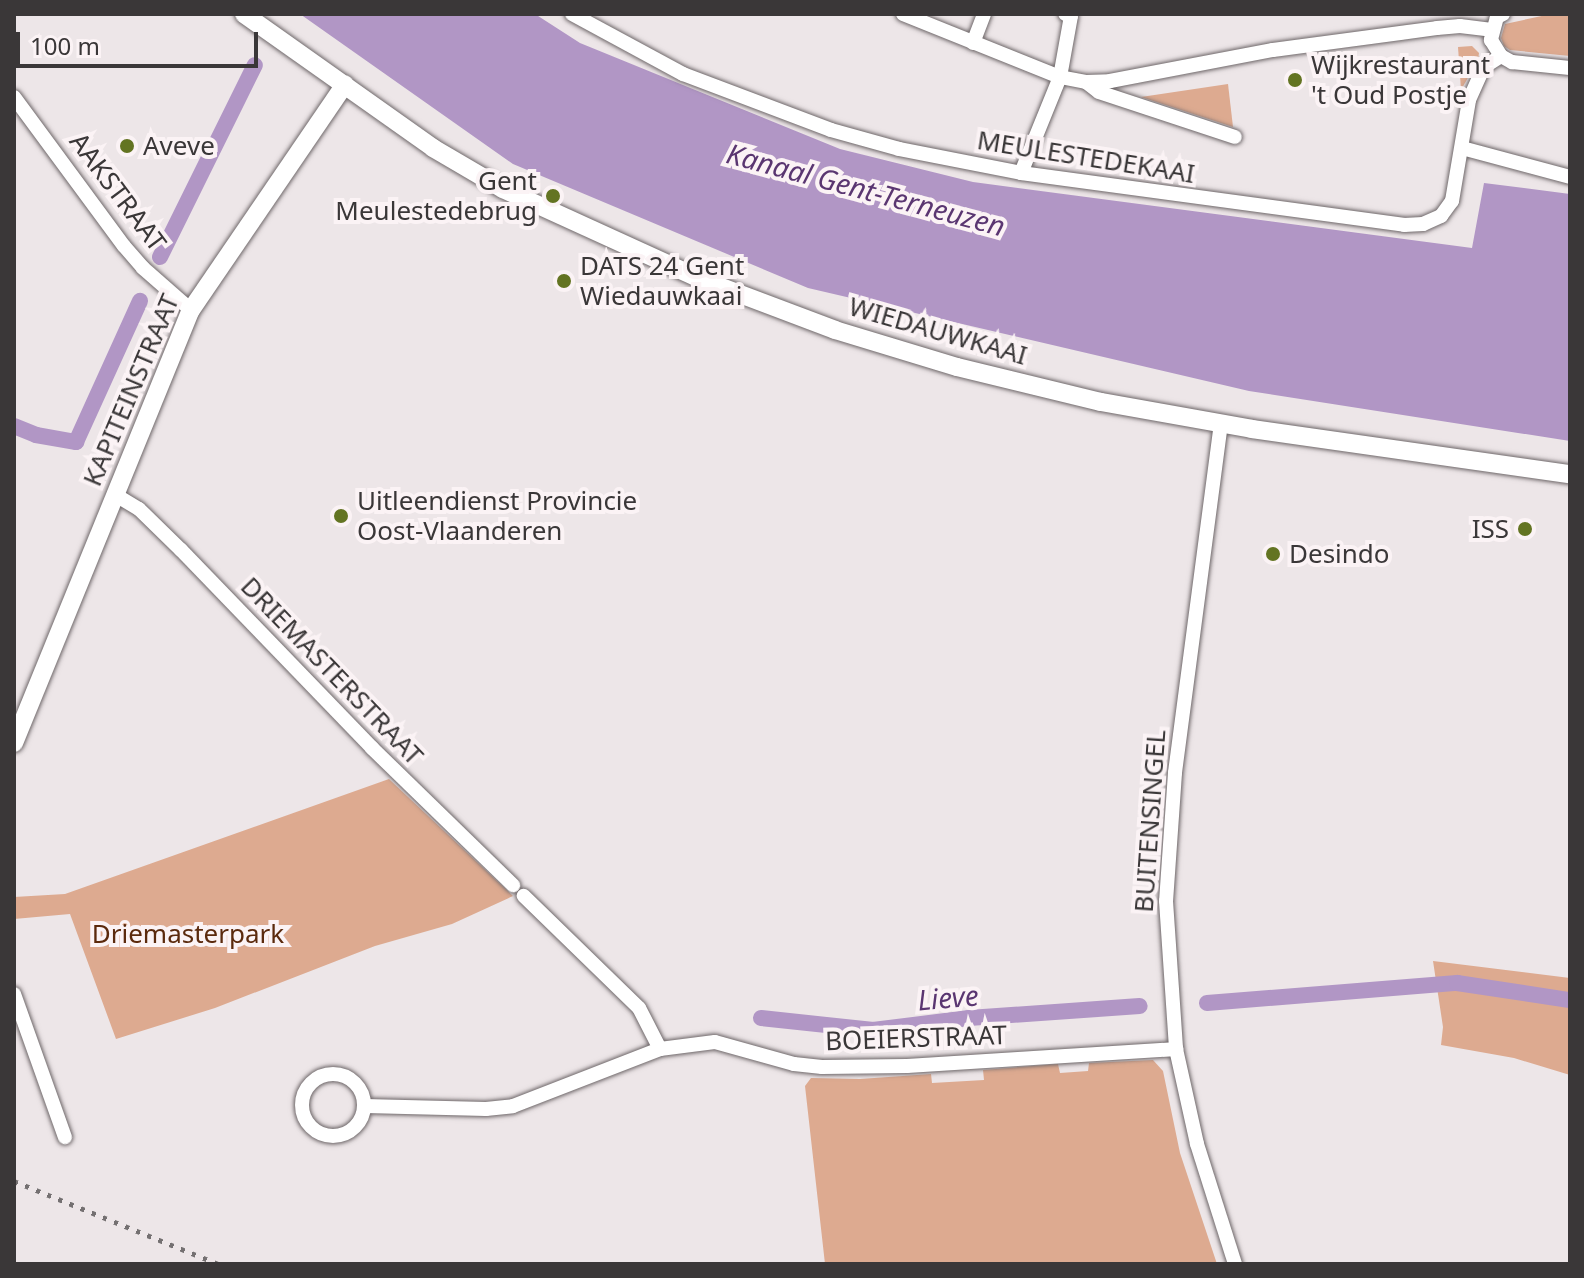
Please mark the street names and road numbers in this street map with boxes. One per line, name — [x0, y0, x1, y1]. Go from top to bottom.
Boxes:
street label: MEULESTEDEKAAI — [975, 124, 1197, 190]
street label: AAKSTRAAT — [63, 127, 173, 257]
street label: KAPITEINSTRAAT — [76, 289, 186, 491]
street label: WIEDAUWKAAI — [845, 291, 1031, 371]
street label: DRIEMASTERSTRAAT — [234, 571, 430, 771]
street label: BUITENSINGEL — [1128, 729, 1172, 913]
street label: BOEIERSTRAAT — [825, 1019, 1007, 1057]

